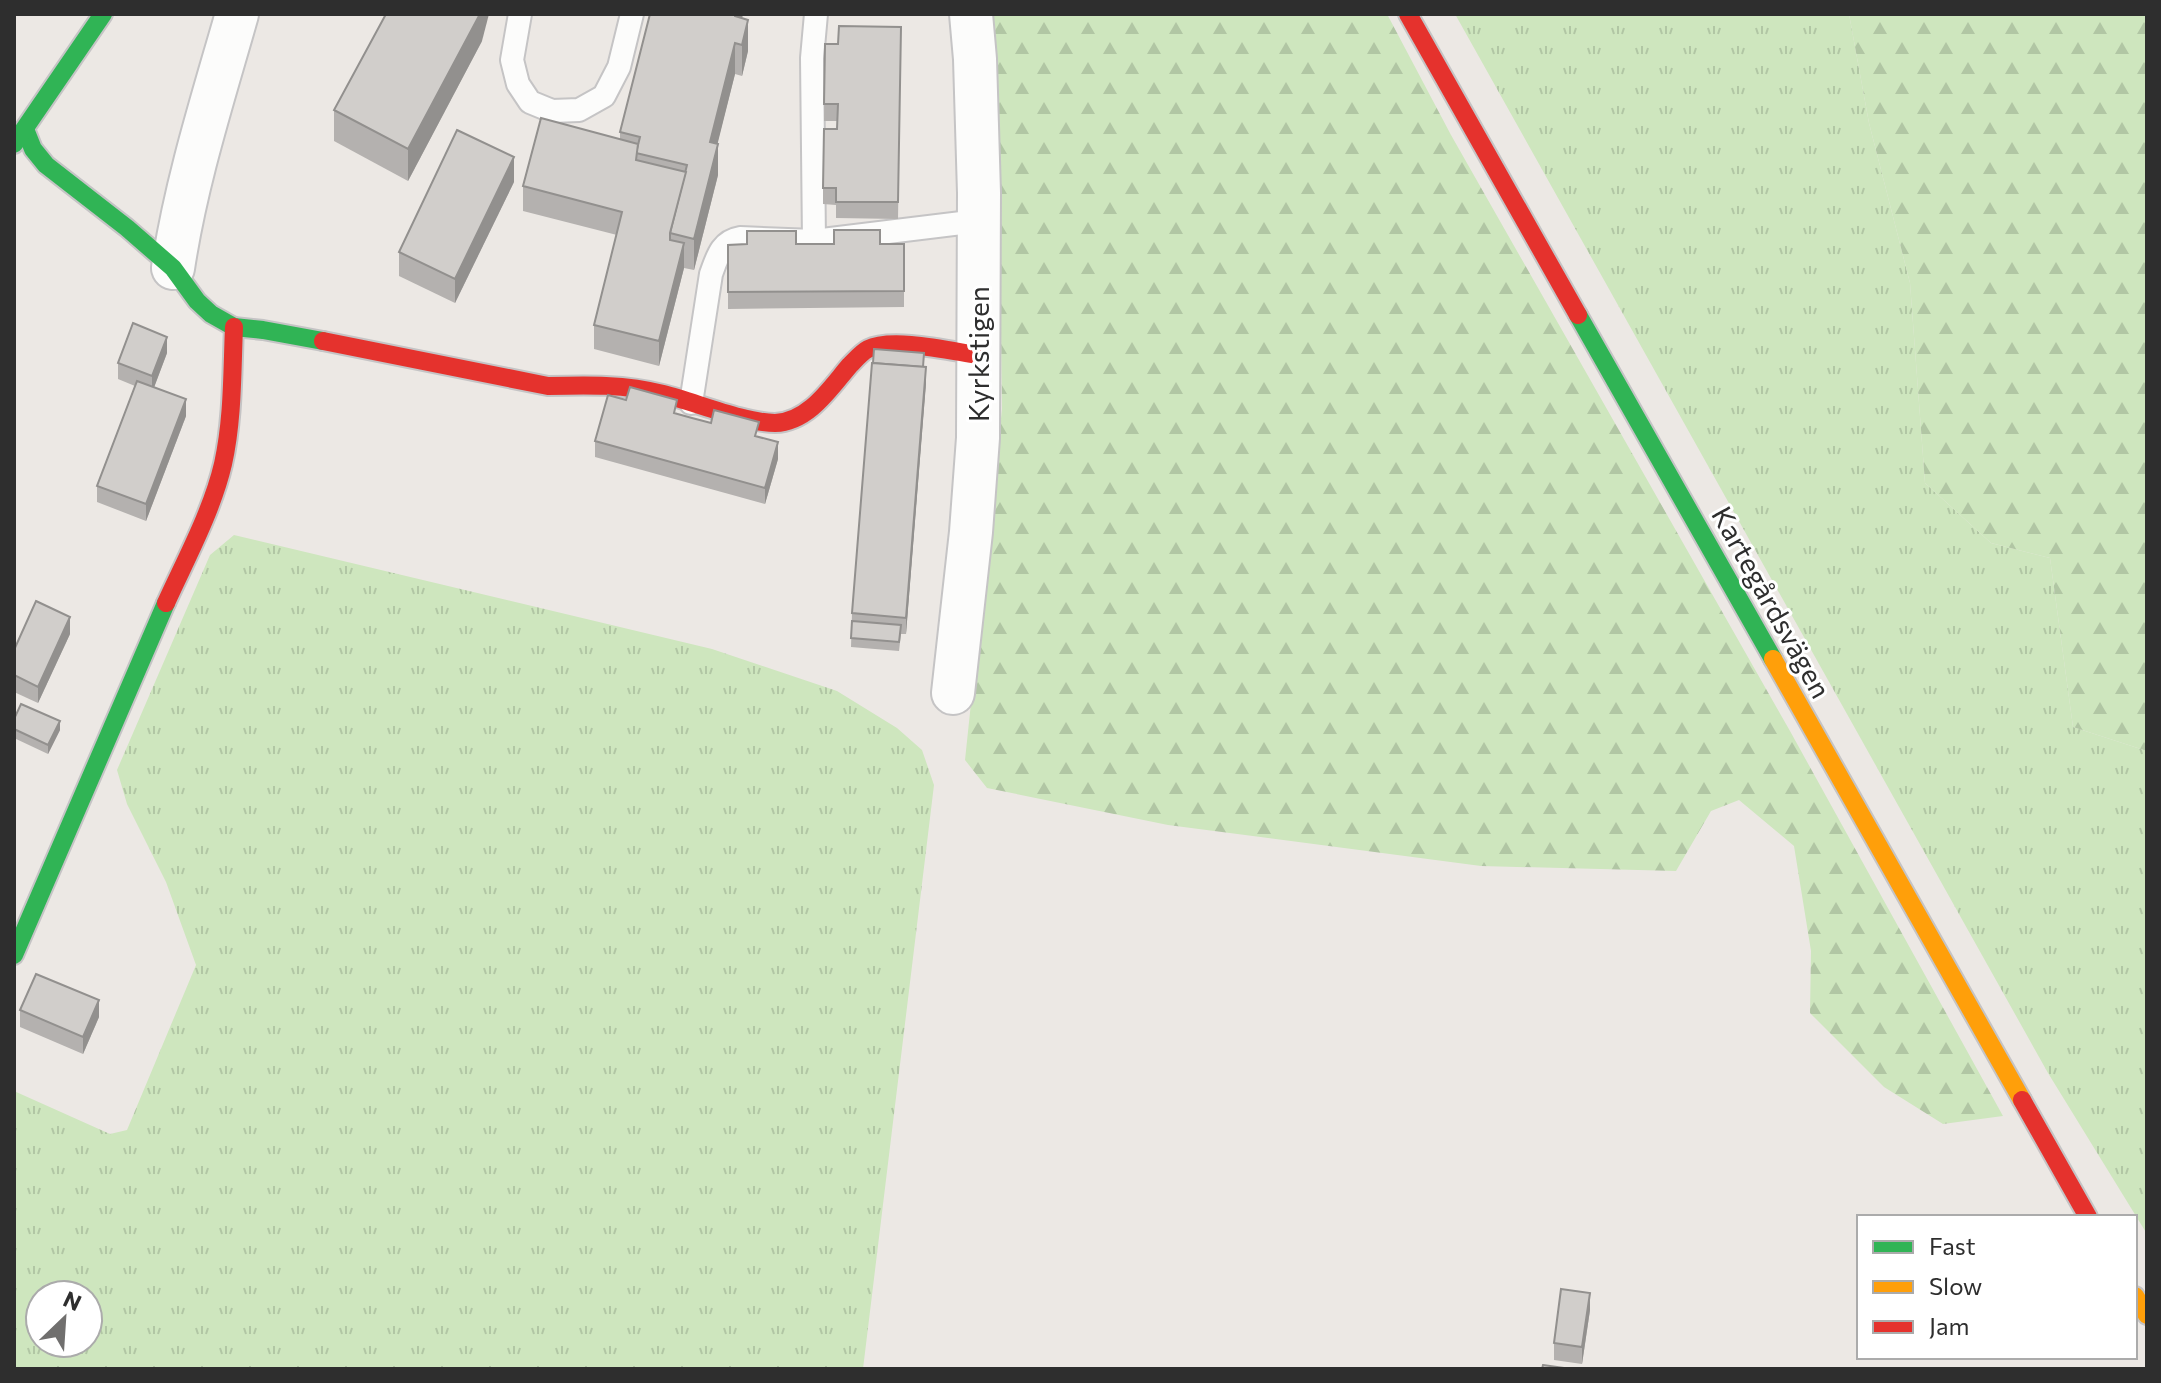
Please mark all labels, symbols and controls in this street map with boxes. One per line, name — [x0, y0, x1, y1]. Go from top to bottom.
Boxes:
street label: Kyrkstigen — [961, 286, 995, 422]
street label: Kartegårdsvägen — [1705, 500, 1839, 704]
legend — [1857, 1215, 2137, 1359]
text: Fast — [1929, 1231, 1976, 1260]
text: Slow — [1929, 1271, 1982, 1300]
north arrow — [24, 1279, 104, 1359]
text: N — [59, 1285, 86, 1316]
text: Jam — [1929, 1311, 1969, 1340]

